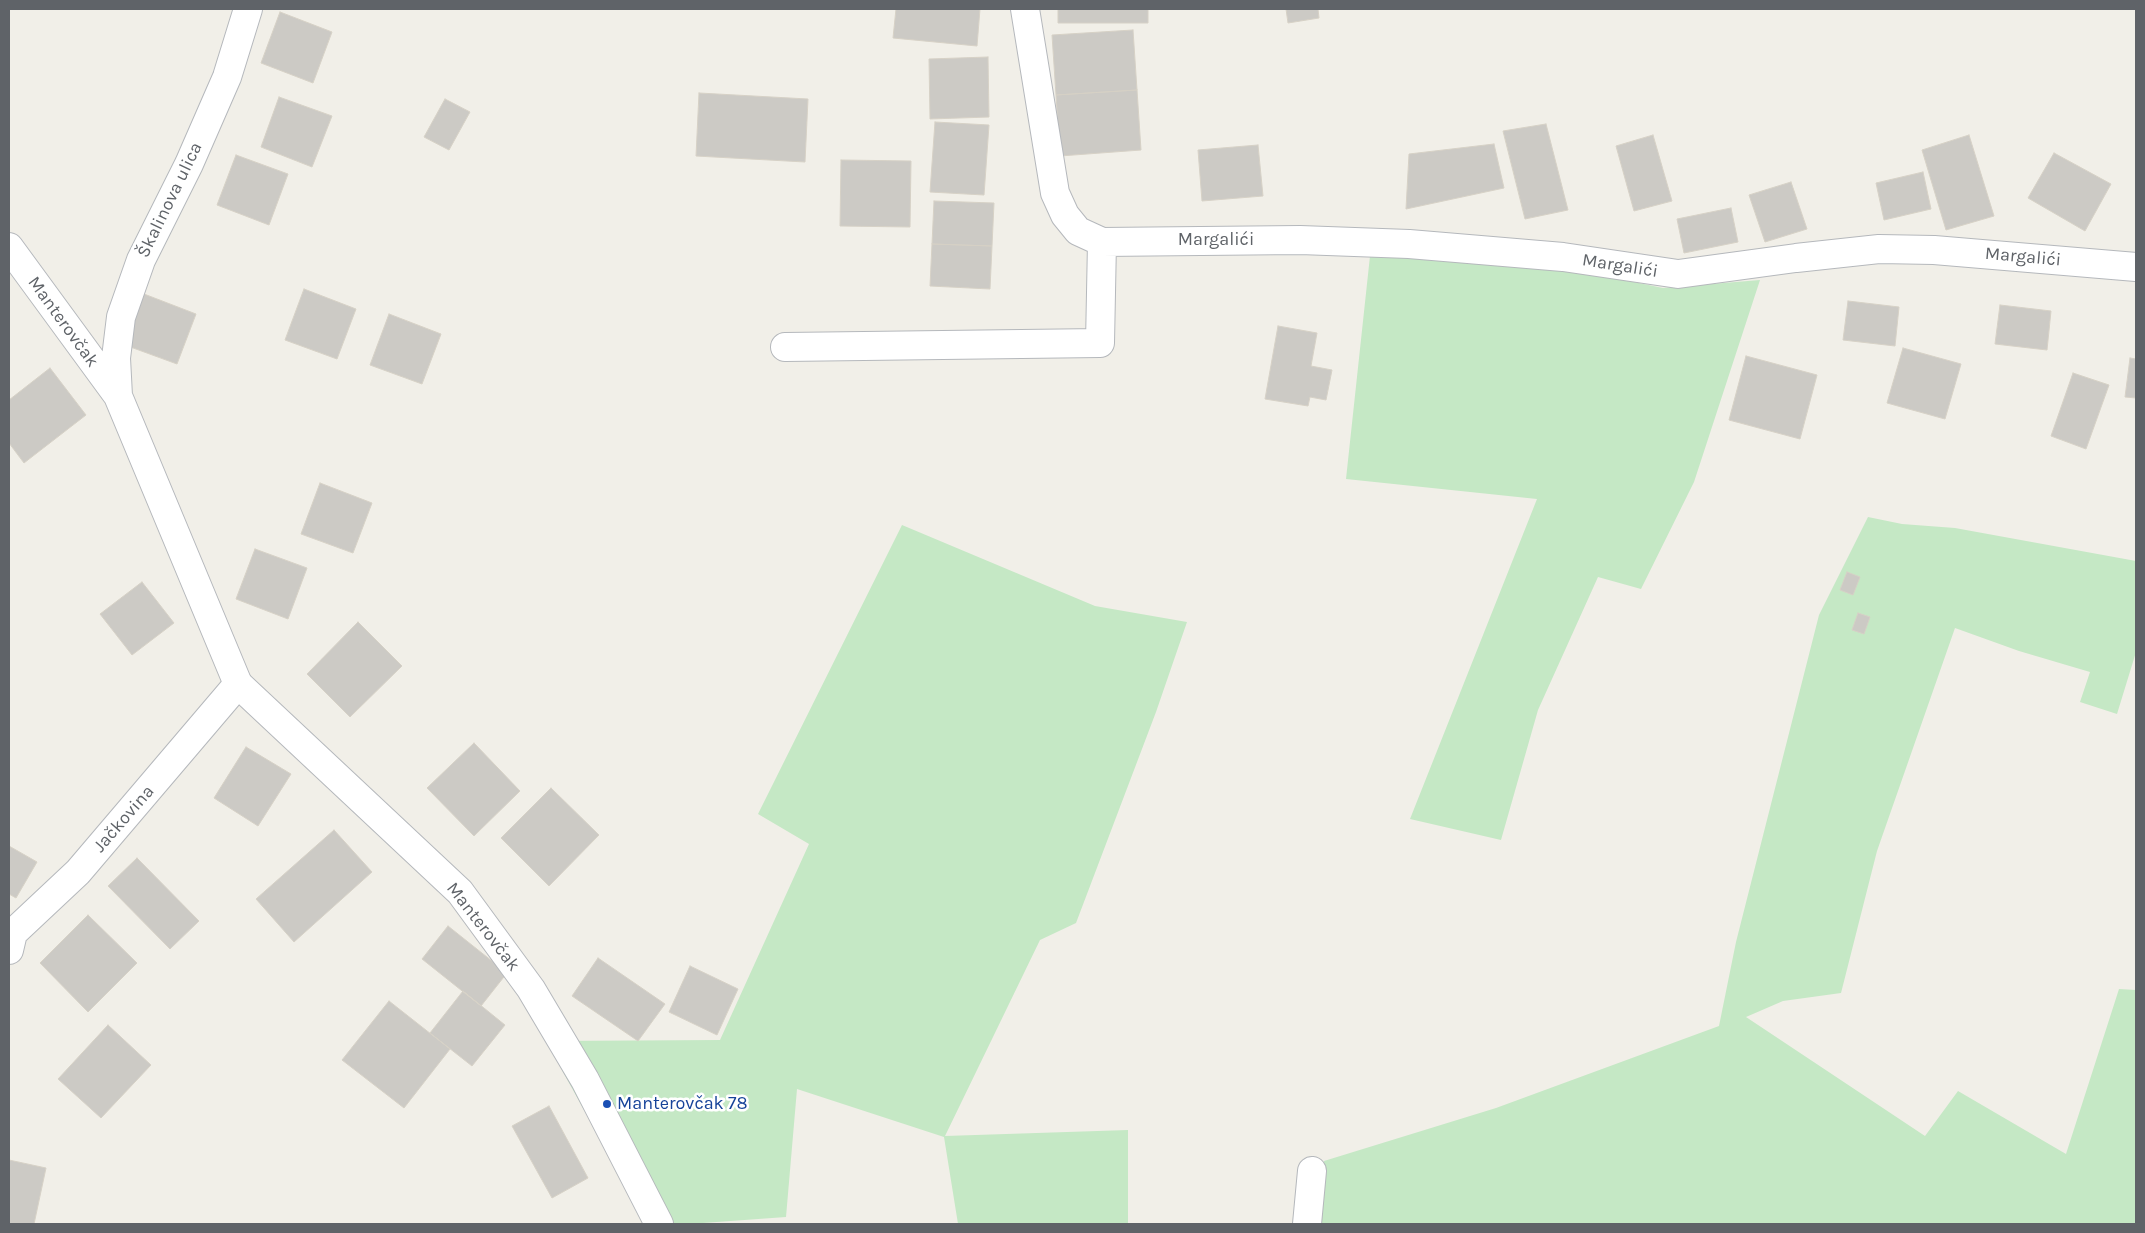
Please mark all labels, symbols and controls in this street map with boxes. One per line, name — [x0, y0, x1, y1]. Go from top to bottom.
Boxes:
street label: Škalinova ulica — [133, 139, 207, 261]
street label: Margalići — [1178, 229, 1254, 251]
street label: Margalići — [1984, 243, 2062, 271]
street label: Margalići — [1581, 249, 1659, 283]
street label: Manterovčak — [23, 272, 103, 372]
street label: Jačkovina — [89, 781, 159, 857]
street label: Manterovčak — [442, 878, 524, 976]
place label: Manterovčak 78 — [617, 1093, 748, 1115]
marker: Manterovčak 78 — [601, 1098, 613, 1110]

